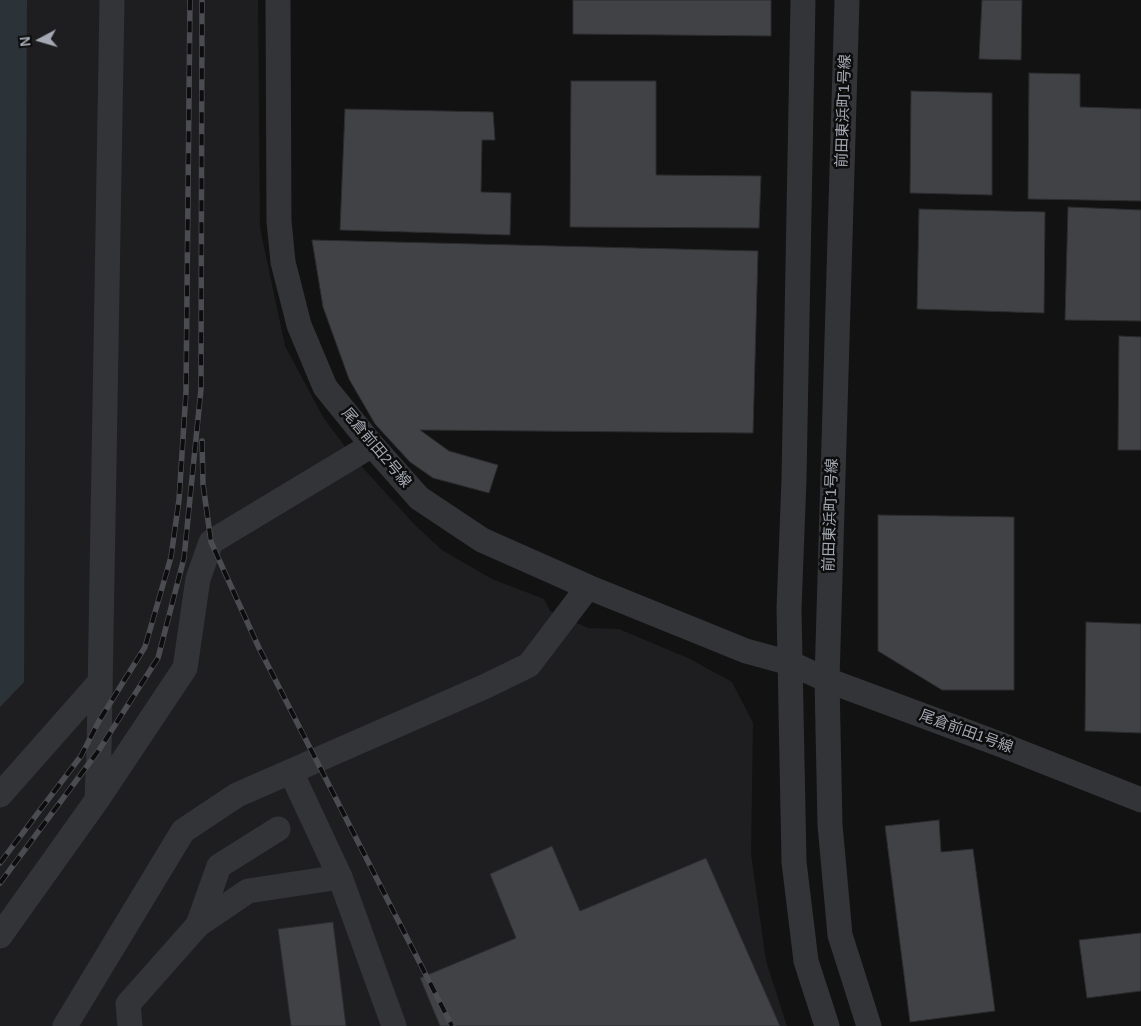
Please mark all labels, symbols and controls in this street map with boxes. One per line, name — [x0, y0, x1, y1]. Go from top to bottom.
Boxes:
north arrow — [15, 15, 65, 65]
text: N — [17, 36, 34, 47]
street label: 前田東浜町1号線 — [833, 54, 855, 168]
street label: 尾倉前田2号線 — [337, 405, 415, 491]
street label: 前田東浜町1号線 — [820, 458, 842, 572]
street label: 尾倉前田1号線 — [917, 707, 1015, 757]

